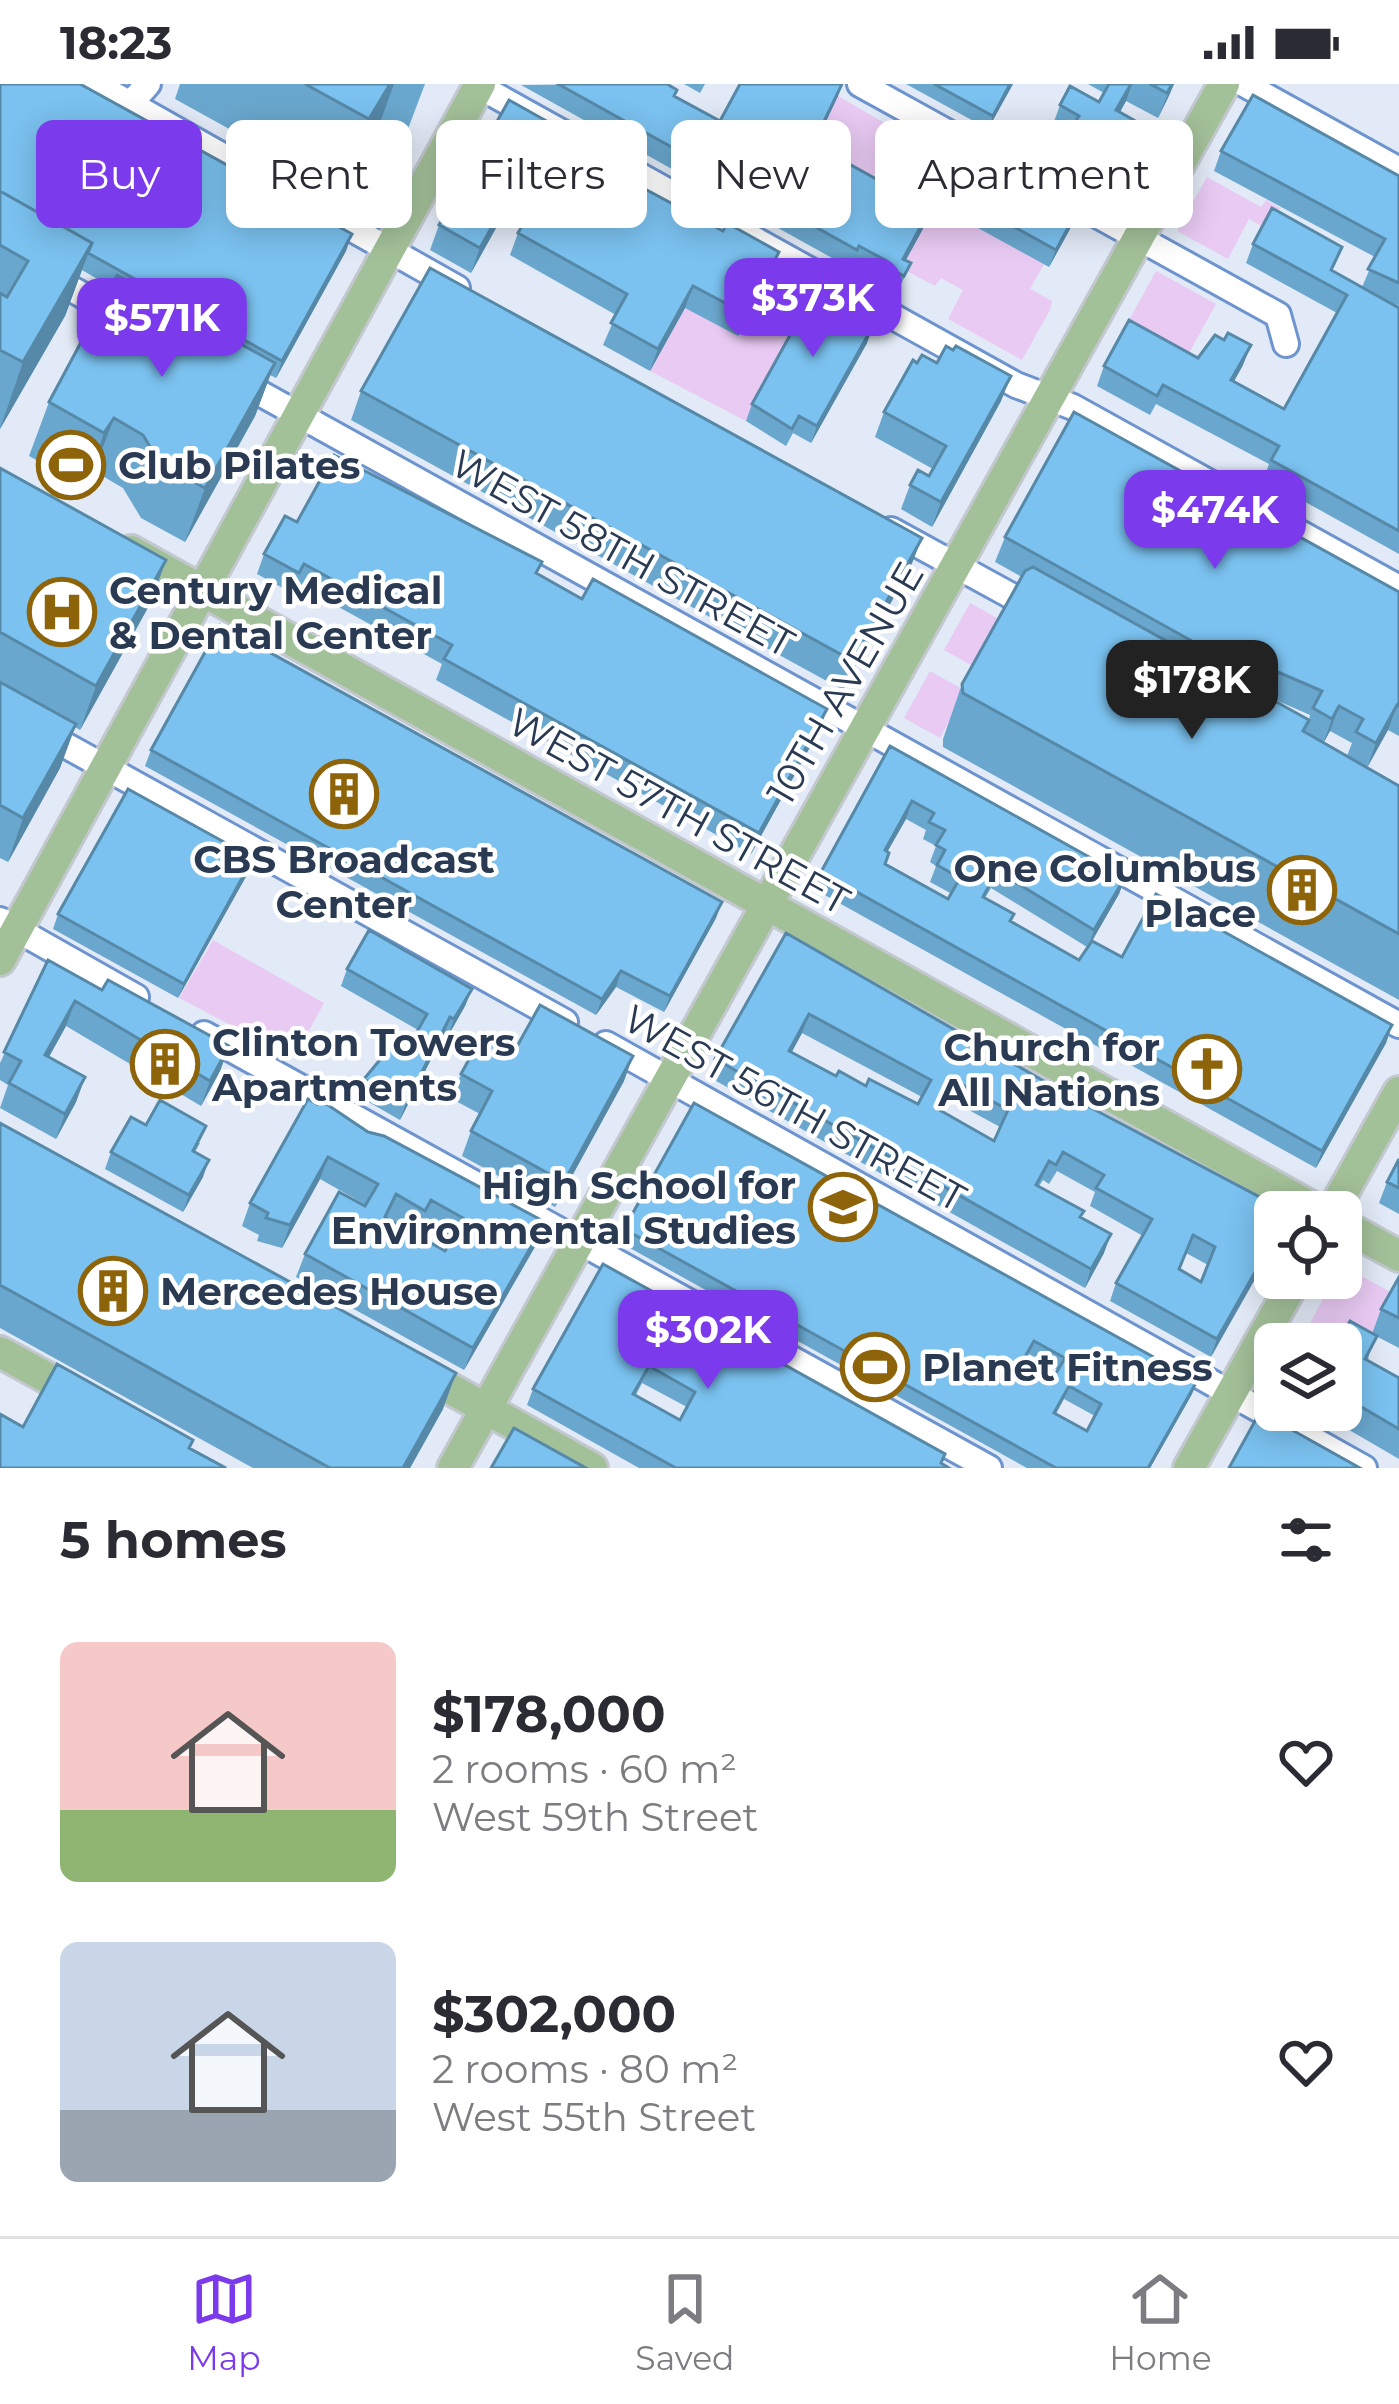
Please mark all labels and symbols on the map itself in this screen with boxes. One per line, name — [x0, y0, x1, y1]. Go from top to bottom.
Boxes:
pin: $373K — [729, 258, 897, 360]
pin: $571K — [78, 278, 246, 380]
sports icon: Club Pilates — [36, 430, 106, 500]
street label: WEST 58TH STREET — [443, 439, 803, 668]
place label: Club Pilates — [118, 441, 360, 489]
pin: $474K — [1131, 470, 1299, 572]
street label: 10TH AVENUE — [756, 553, 934, 813]
place label: Century Medical & Dental Center — [109, 566, 442, 659]
hospital icon: Century Medical & Dental Center — [27, 577, 97, 647]
pin: $178K — [1108, 640, 1276, 742]
street label: WEST 57TH STREET — [500, 697, 858, 925]
building icon: CBS Broadcast Center — [309, 759, 379, 829]
place label: CBS Broadcast Center — [193, 835, 495, 928]
place label: One Columbus Place — [953, 844, 1256, 937]
building icon: One Columbus Place — [1267, 855, 1337, 925]
street label: WEST 56TH STREET — [616, 994, 975, 1222]
place label: Clinton Towers Apartments — [211, 1018, 516, 1111]
place label: Church for All Nations — [937, 1023, 1160, 1116]
building icon: Clinton Towers Apartments — [130, 1029, 200, 1099]
church icon: Church for All Nations — [1172, 1034, 1242, 1104]
place label: High School for Environmental Studies — [331, 1161, 796, 1254]
school or university icon: High School for Environmental Studies — [808, 1172, 878, 1242]
building icon: Mercedes House — [78, 1256, 148, 1326]
place label: Mercedes House — [160, 1267, 498, 1315]
pin: $302K — [624, 1290, 792, 1392]
sports icon: Planet Fitness — [840, 1332, 910, 1402]
place label: Planet Fitness — [922, 1343, 1213, 1391]

